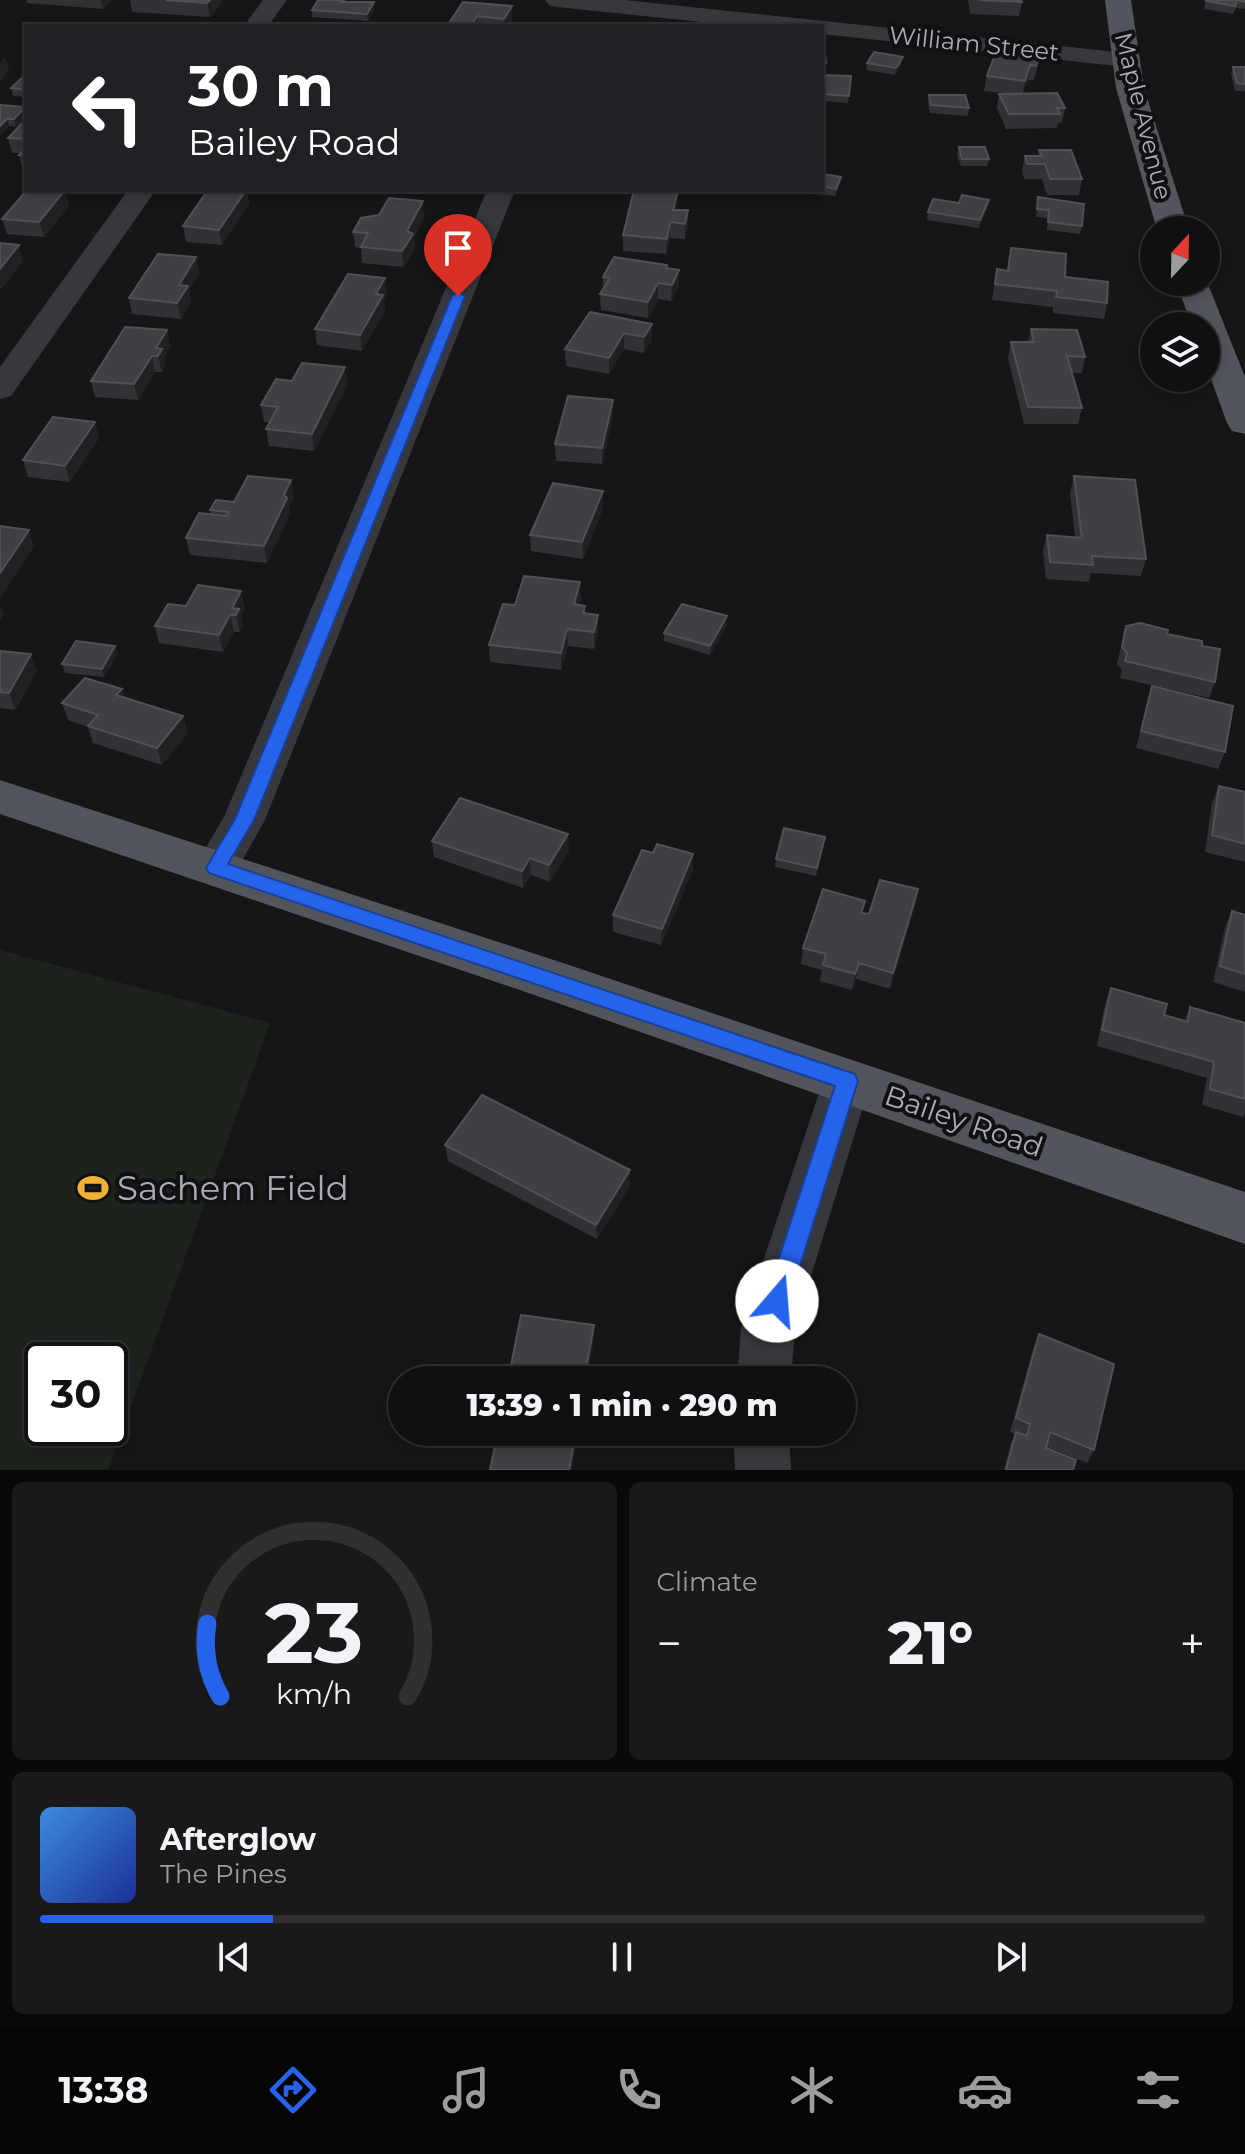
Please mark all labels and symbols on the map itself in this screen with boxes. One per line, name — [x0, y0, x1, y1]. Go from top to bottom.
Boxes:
street label: William Street — [888, 20, 1061, 67]
street label: Maple Avenue — [1109, 29, 1178, 202]
pin — [424, 214, 492, 296]
north arrow — [1140, 216, 1220, 296]
street label: Bailey Road — [880, 1078, 1048, 1164]
place label: Sachem Field — [117, 1167, 349, 1209]
sports icon: Sachem Field — [76, 1171, 110, 1205]
position arrow — [735, 1259, 819, 1343]
speed limit sign: 30 — [24, 1342, 128, 1446]

